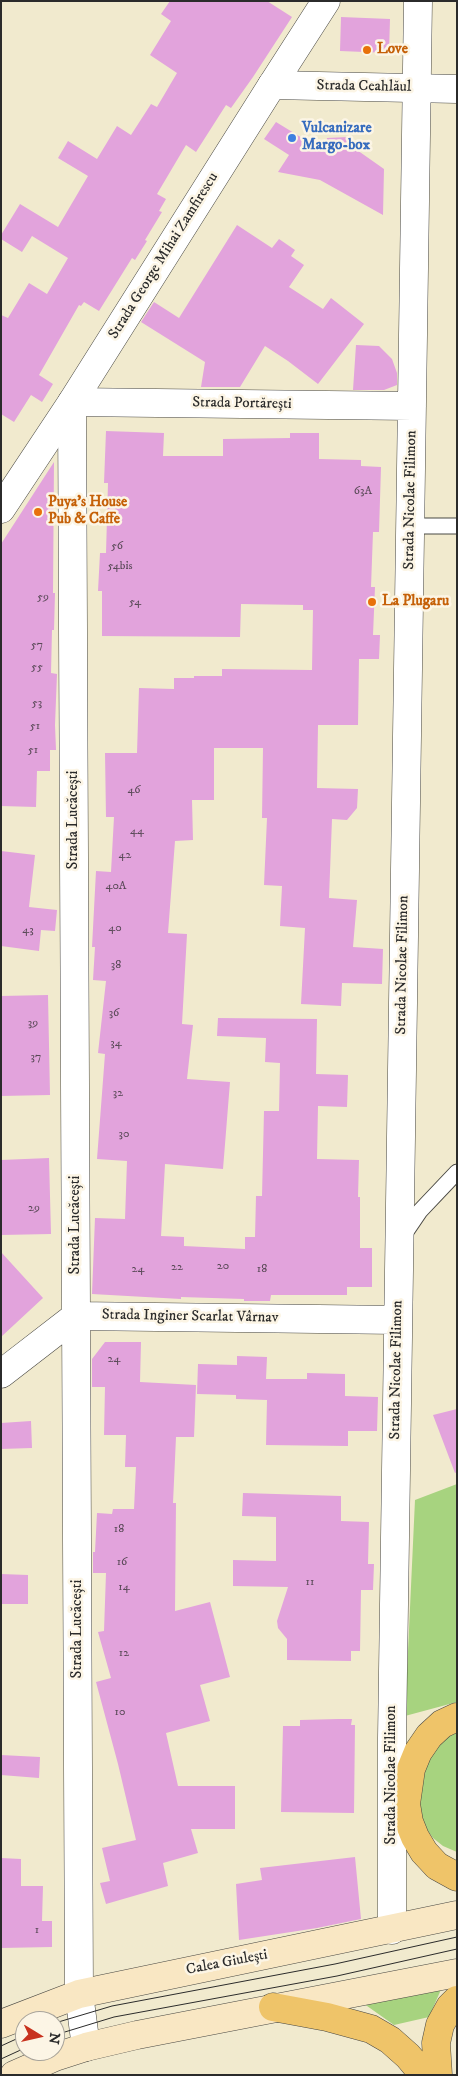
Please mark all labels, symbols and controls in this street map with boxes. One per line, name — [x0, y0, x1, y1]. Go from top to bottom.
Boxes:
place label: Love — [377, 41, 408, 59]
marker: Love — [361, 44, 373, 56]
street label: Strada Ceahlăul — [316, 77, 412, 97]
place label: Vulcanizare Margo-box — [302, 120, 372, 155]
marker: Vulcanizare Margo-box — [286, 132, 298, 144]
street label: Strada George Mihai Zamfirescu — [105, 169, 223, 343]
street label: Strada Portărești — [192, 394, 292, 414]
street label: Strada Nicolae Filimon — [401, 430, 421, 570]
house number: 63A — [354, 485, 372, 499]
place label: Puya's House Pub & Caffe — [48, 494, 127, 529]
marker: Puya's House Pub & Caffe — [32, 506, 44, 518]
house number: 56 — [111, 540, 123, 554]
house number: 54bis — [108, 560, 132, 574]
house number: 59 — [37, 591, 49, 605]
place label: La Plugaru — [382, 593, 449, 611]
house number: 54 — [129, 596, 141, 610]
marker: La Plugaru — [366, 596, 378, 608]
house number: 57 — [31, 639, 43, 653]
house number: 55 — [31, 661, 43, 675]
house number: 53 — [32, 697, 42, 711]
house number: 51 — [30, 720, 40, 734]
house number: 51 — [28, 744, 38, 758]
street label: Strada Lucăcești — [65, 771, 83, 869]
house number: 46 — [127, 784, 141, 798]
house number: 44 — [130, 825, 144, 839]
house number: 42 — [119, 849, 131, 863]
house number: 40A — [105, 880, 127, 894]
street label: Strada Nicolae Filimon — [393, 895, 413, 1035]
house number: 40 — [108, 922, 122, 936]
house number: 43 — [22, 924, 34, 938]
house number: 38 — [111, 959, 121, 973]
house number: 36 — [109, 1007, 119, 1021]
house number: 39 — [28, 1017, 38, 1031]
house number: 34 — [110, 1037, 122, 1051]
house number: 37 — [31, 1051, 41, 1065]
house number: 32 — [113, 1087, 123, 1101]
house number: 30 — [119, 1128, 129, 1142]
street label: Strada Lucăcești — [67, 1176, 85, 1274]
house number: 29 — [28, 1202, 40, 1216]
house number: 20 — [217, 1260, 229, 1274]
house number: 22 — [171, 1261, 183, 1275]
house number: 24 — [132, 1263, 144, 1277]
house number: 18 — [257, 1263, 267, 1277]
street label: Strada Nicolae Filimon — [387, 1300, 407, 1440]
street label: Strada Inginer Scarlat Vârnav — [102, 1306, 278, 1328]
house number: 24 — [108, 1353, 120, 1367]
house number: 18 — [114, 1523, 124, 1537]
house number: 16 — [117, 1556, 127, 1570]
house number: 11 — [306, 1576, 314, 1590]
street label: Strada Lucăcești — [69, 1580, 87, 1678]
house number: 14 — [118, 1581, 130, 1595]
house number: 12 — [119, 1647, 129, 1661]
street label: Strada Nicolae Filimon — [383, 1705, 401, 1845]
house number: 10 — [115, 1706, 125, 1720]
house number: 1 — [35, 1924, 39, 1938]
street label: Calea Giulești — [185, 1946, 269, 1980]
north arrow — [15, 2011, 65, 2061]
text: N — [44, 2031, 64, 2045]

